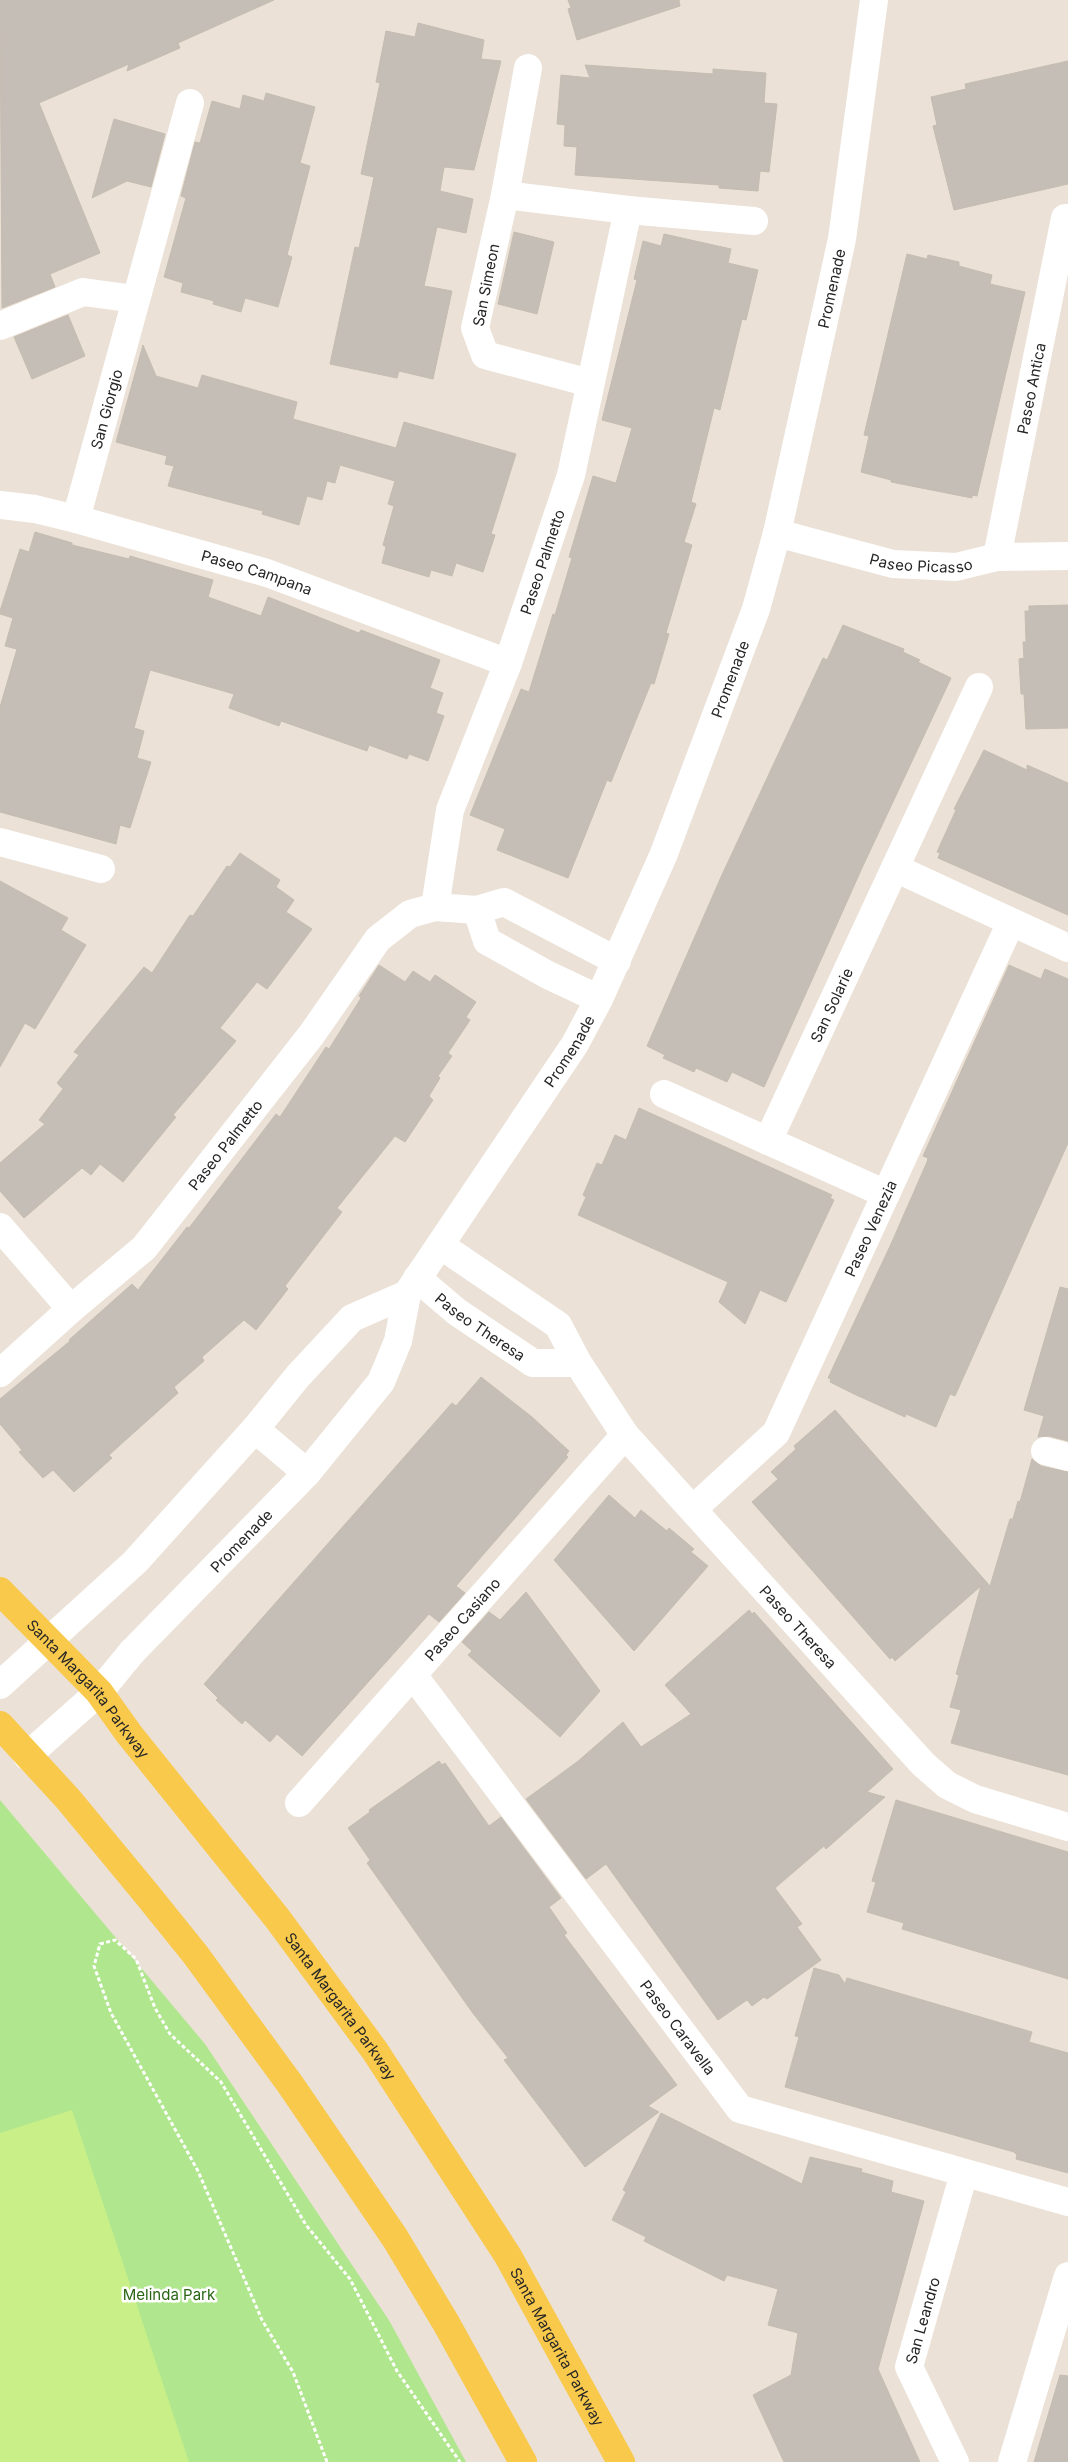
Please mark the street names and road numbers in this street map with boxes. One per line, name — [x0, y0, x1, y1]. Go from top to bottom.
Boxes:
street label: San Simeon — [469, 242, 503, 328]
street label: Promenade — [813, 247, 849, 330]
street label: Paseo Antica — [1012, 341, 1049, 436]
street label: San Giorgio — [86, 367, 126, 451]
street label: Paseo Palmetto — [515, 507, 568, 617]
street label: Paseo Campana — [199, 545, 315, 599]
street label: Paseo Picasso — [868, 549, 974, 576]
street label: Promenade — [707, 638, 753, 720]
street label: San Solarie — [806, 965, 857, 1045]
street label: Promenade — [539, 1012, 598, 1090]
street label: Paseo Palmetto — [184, 1096, 266, 1194]
street label: Paseo Venezia — [840, 1177, 901, 1279]
street label: Paseo Theresa — [432, 1288, 529, 1365]
street label: Promenade — [206, 1505, 276, 1576]
street label: Paseo Casiano — [420, 1573, 504, 1665]
street label: Paseo Theresa — [756, 1581, 841, 1672]
street label: Santa Margarita Parkway — [23, 1615, 154, 1762]
street label: Santa Margarita Parkway — [281, 1928, 401, 2084]
street label: Paseo Caravella — [637, 1976, 720, 2078]
street label: Santa Margarita Parkway — [507, 2264, 609, 2430]
street label: San Leandro — [901, 2275, 944, 2366]

